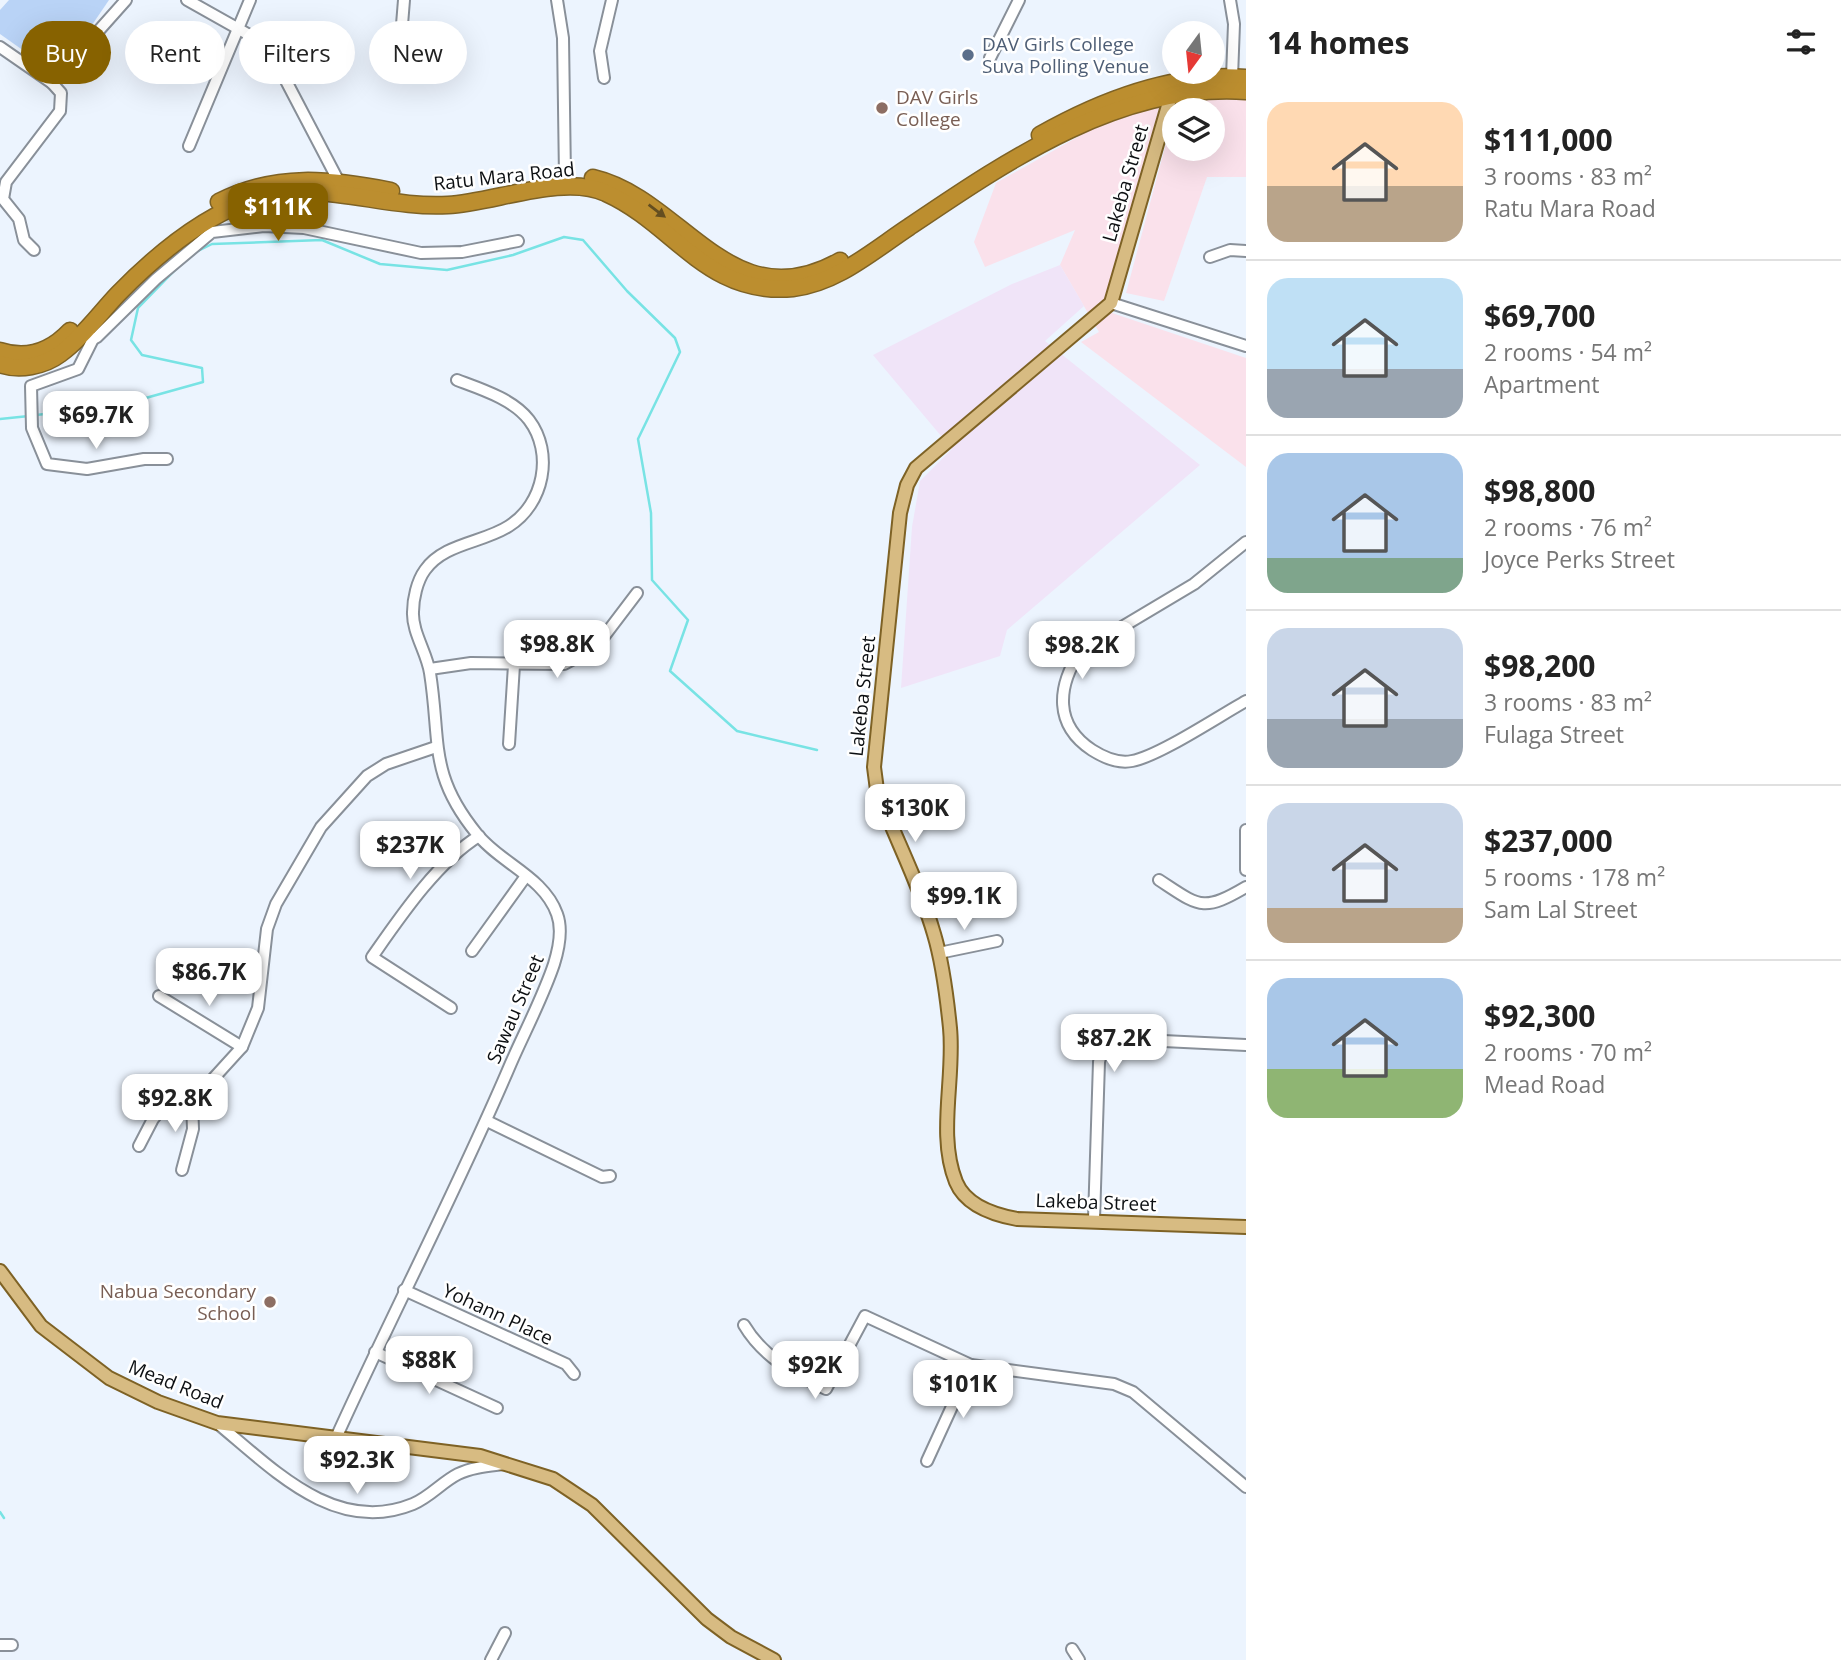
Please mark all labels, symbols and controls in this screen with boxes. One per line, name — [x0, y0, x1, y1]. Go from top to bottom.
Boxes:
chip: Buy — [21, 21, 111, 84]
chip: Rent — [125, 21, 225, 84]
chip: Filters — [239, 21, 355, 84]
chip: New — [369, 21, 467, 84]
north arrow — [1162, 21, 1225, 84]
map controls — [1162, 21, 1225, 161]
text: 14 homes — [1267, 22, 1410, 63]
icon: filters — [1782, 23, 1820, 61]
place label: DAV Girls College Suva Polling Venue — [982, 31, 1149, 79]
marker: DAV Girls College Suva Polling Venue — [960, 47, 976, 63]
place label: DAV Girls College — [896, 84, 978, 132]
button: layers — [1162, 98, 1225, 161]
marker: DAV Girls College — [874, 100, 890, 116]
text: $111,000 — [1484, 119, 1613, 160]
street label: Lakeba Street — [1096, 121, 1154, 245]
icon: home — [1323, 130, 1407, 214]
street label: Ratu Mara Road — [432, 156, 576, 196]
text: 3 rooms · 83 m² — [1484, 160, 1652, 192]
pin: $111K — [229, 184, 327, 243]
text: $111K — [244, 190, 312, 222]
text: Ratu Mara Road — [1484, 192, 1656, 224]
one-way arrow — [648, 204, 667, 218]
text: $69,700 — [1484, 295, 1595, 336]
icon: home — [1323, 306, 1407, 390]
text: 2 rooms · 54 m² — [1484, 336, 1652, 368]
text: Apartment — [1484, 368, 1600, 400]
pin: $69.7K — [39, 392, 153, 451]
text: $69.7K — [59, 398, 133, 430]
text: $98,800 — [1484, 470, 1595, 511]
icon: home — [1323, 481, 1407, 565]
text: 2 rooms · 76 m² — [1484, 511, 1652, 543]
text: Joyce Perks Street — [1484, 543, 1675, 575]
pin: $98.8K — [500, 620, 614, 680]
pin: $98.2K — [1025, 622, 1139, 681]
text: $98.8K — [520, 627, 594, 659]
text: $98.2K — [1045, 628, 1119, 660]
street label: Lakeba Street — [843, 634, 881, 758]
text: $98,200 — [1484, 645, 1595, 686]
icon: home — [1323, 656, 1407, 740]
text: 3 rooms · 83 m² — [1484, 686, 1652, 718]
text: Fulaga Street — [1484, 718, 1624, 750]
pin: $130K — [866, 784, 964, 844]
text: $130K — [881, 791, 949, 823]
text: $237,000 — [1484, 820, 1613, 861]
pin: $237K — [361, 822, 459, 881]
text: $237K — [376, 828, 444, 860]
icon: home — [1323, 831, 1407, 915]
text: 5 rooms · 178 m² — [1484, 861, 1665, 893]
pin: $99.1K — [907, 872, 1021, 932]
text: $99.1K — [927, 879, 1001, 911]
text: Sam Lal Street — [1484, 893, 1637, 925]
pin: $86.7K — [152, 948, 266, 1008]
street label: Sawau Street — [480, 950, 550, 1067]
text: $86.7K — [172, 955, 246, 987]
text: $92,300 — [1484, 995, 1595, 1036]
icon: home — [1323, 1006, 1407, 1090]
pin: $87.2K — [1057, 1014, 1171, 1074]
text: $87.2K — [1077, 1021, 1151, 1053]
text: 2 rooms · 70 m² — [1484, 1036, 1652, 1068]
text: Mead Road — [1484, 1068, 1605, 1100]
pin: $92.8K — [118, 1074, 232, 1134]
text: $92.8K — [138, 1081, 212, 1113]
street label: Lakeba Street — [1035, 1187, 1157, 1217]
street label: Yohann Place — [439, 1277, 557, 1351]
place label: Nabua Secondary School — [100, 1278, 256, 1326]
marker: Nabua Secondary School — [262, 1294, 278, 1310]
pin: $88K — [388, 1336, 470, 1396]
pin: $92K — [774, 1342, 856, 1401]
text: $88K — [402, 1343, 456, 1375]
text: $92K — [788, 1348, 842, 1380]
street label: Mead Road — [125, 1353, 227, 1415]
pin: $101K — [914, 1360, 1012, 1420]
text: $101K — [929, 1367, 997, 1399]
pin: $92.3K — [300, 1436, 414, 1496]
text: $92.3K — [320, 1443, 394, 1475]

